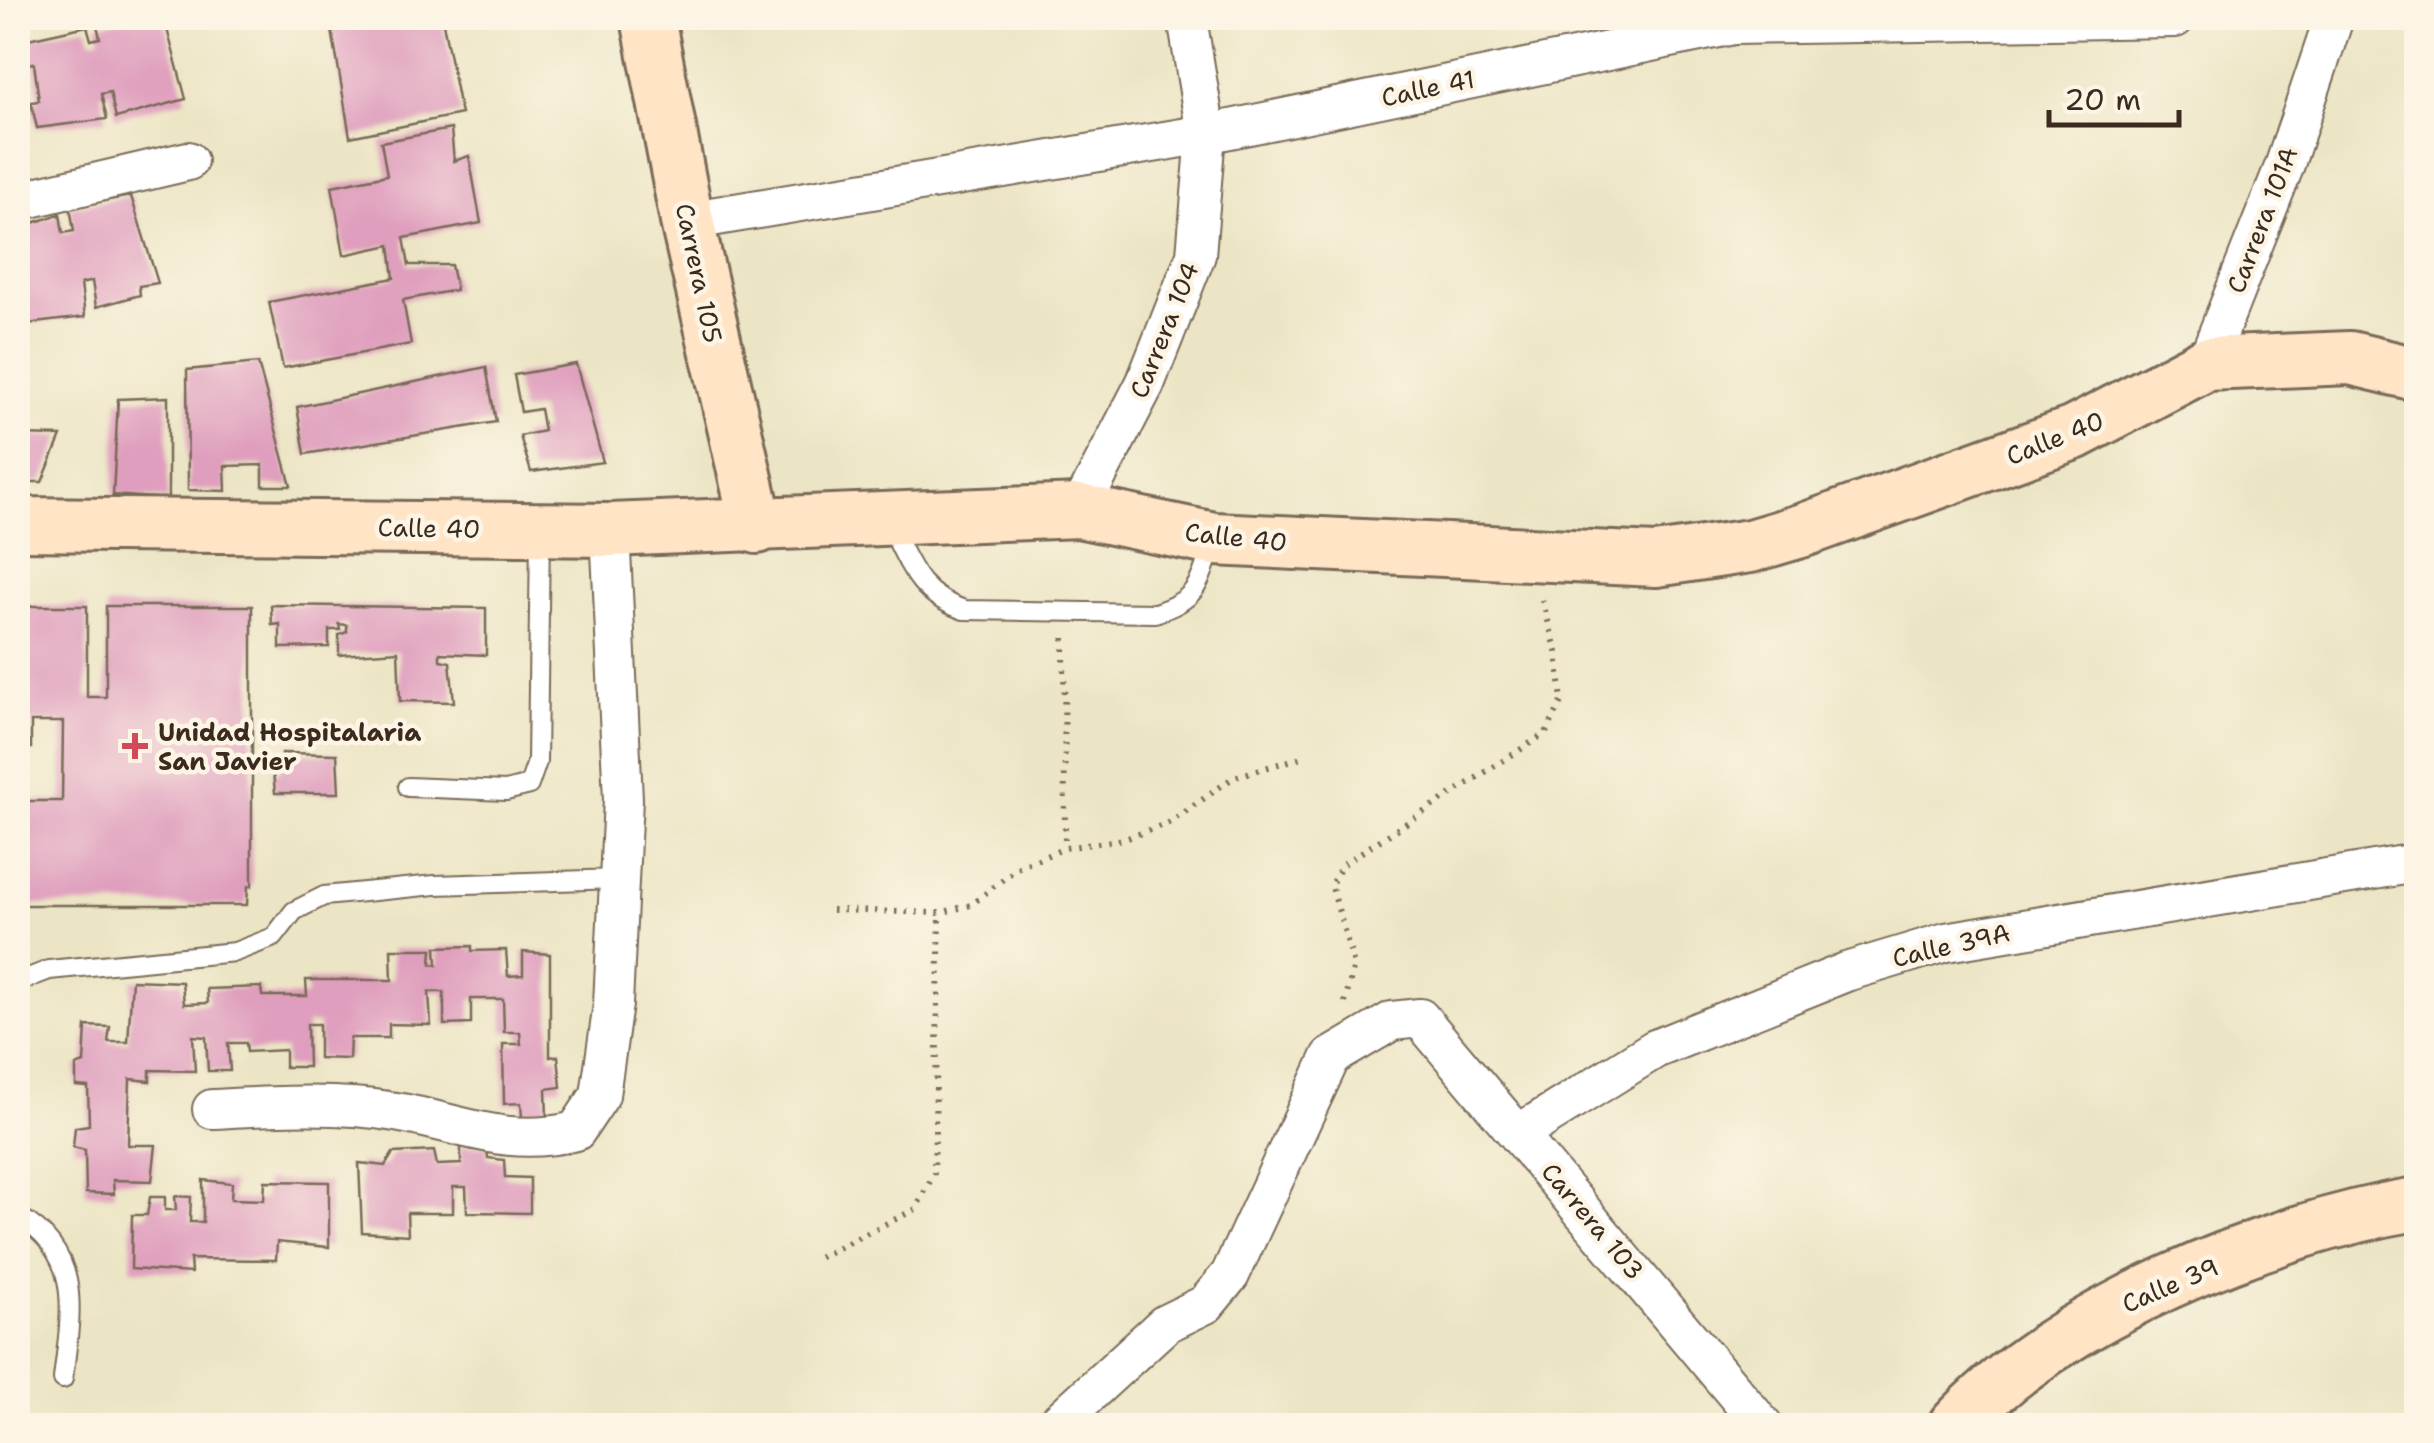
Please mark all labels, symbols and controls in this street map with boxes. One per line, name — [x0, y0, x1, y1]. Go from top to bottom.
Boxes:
street label: Calle 41 — [1378, 62, 1478, 114]
scale bar — [2049, 65, 2179, 127]
text: 20 m — [2064, 79, 2141, 120]
street label: Carrera 101A — [2219, 142, 2305, 298]
street label: Carrera 105 — [668, 200, 730, 346]
street label: Carrera 104 — [1121, 257, 1207, 403]
street label: Calle 40 — [2001, 403, 2109, 473]
street label: Calle 40 — [377, 510, 481, 546]
street label: Calle 40 — [1183, 515, 1289, 559]
place label: Unidad Hospitalaria San Javier — [158, 715, 421, 778]
marker: Unidad Hospitalaria San Javier — [122, 733, 148, 759]
street label: Calle 39A — [1889, 915, 2013, 975]
street label: Carrera 103 — [1534, 1155, 1652, 1287]
street label: Calle 39 — [2117, 1250, 2223, 1320]

